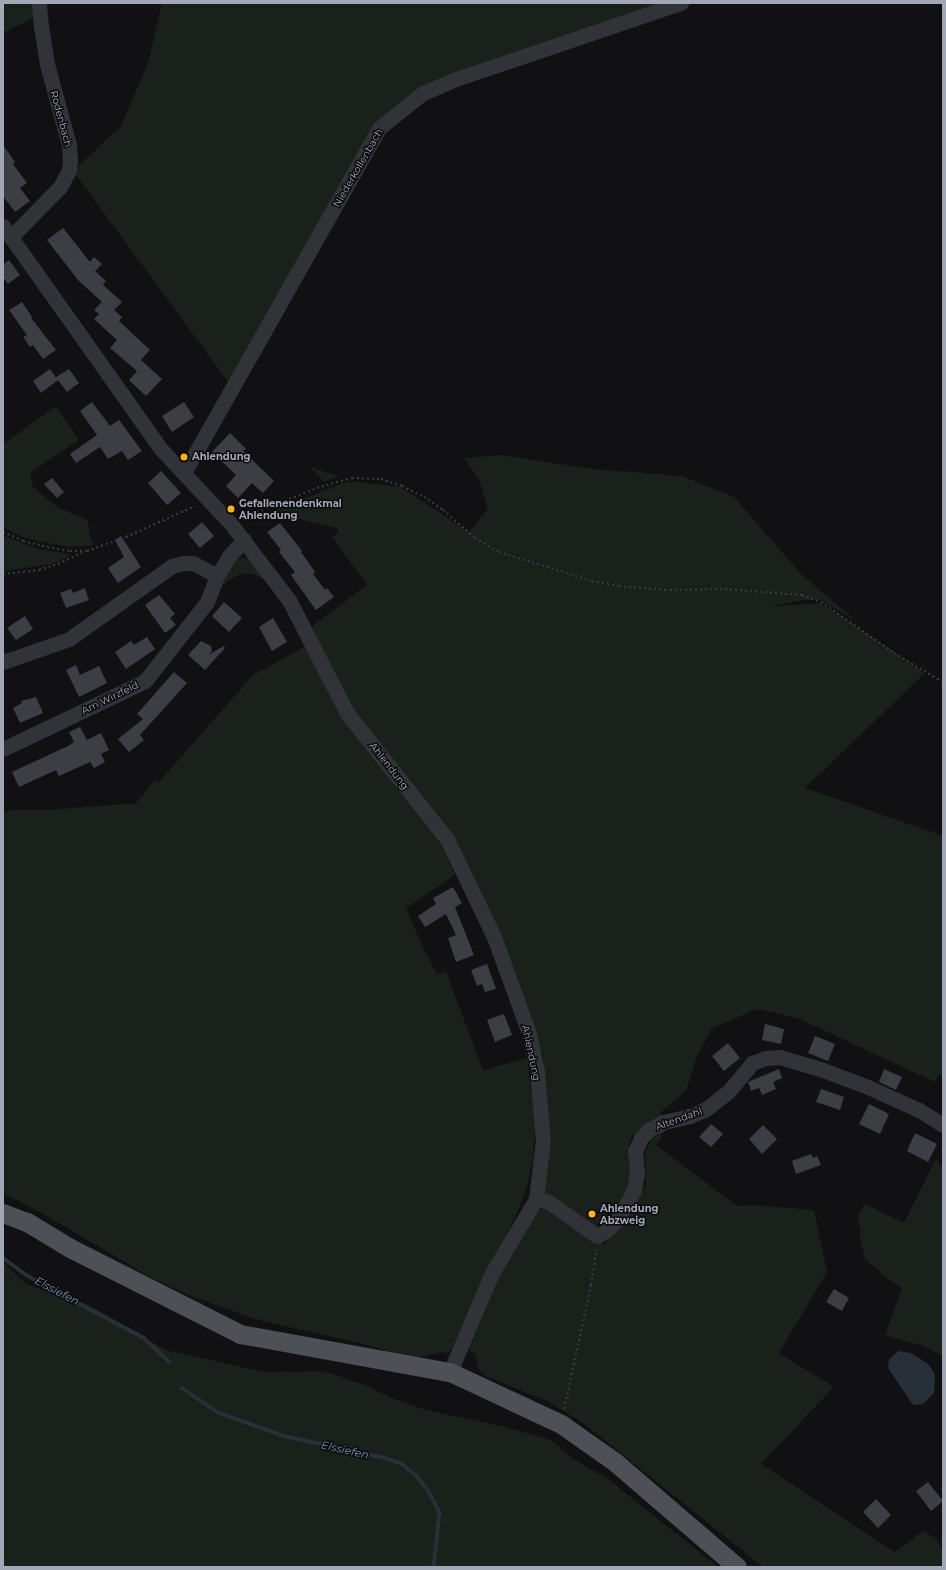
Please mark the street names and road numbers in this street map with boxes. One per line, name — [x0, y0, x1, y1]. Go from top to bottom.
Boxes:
street label: Rodenbach — [48, 89, 74, 149]
street label: Niederkollenbach — [331, 127, 385, 209]
street label: Am Wirzfeld — [80, 679, 140, 717]
street label: Ahlendung — [367, 740, 411, 792]
street label: Ahlendung — [519, 1024, 543, 1082]
street label: Altendahl — [654, 1105, 704, 1133]

